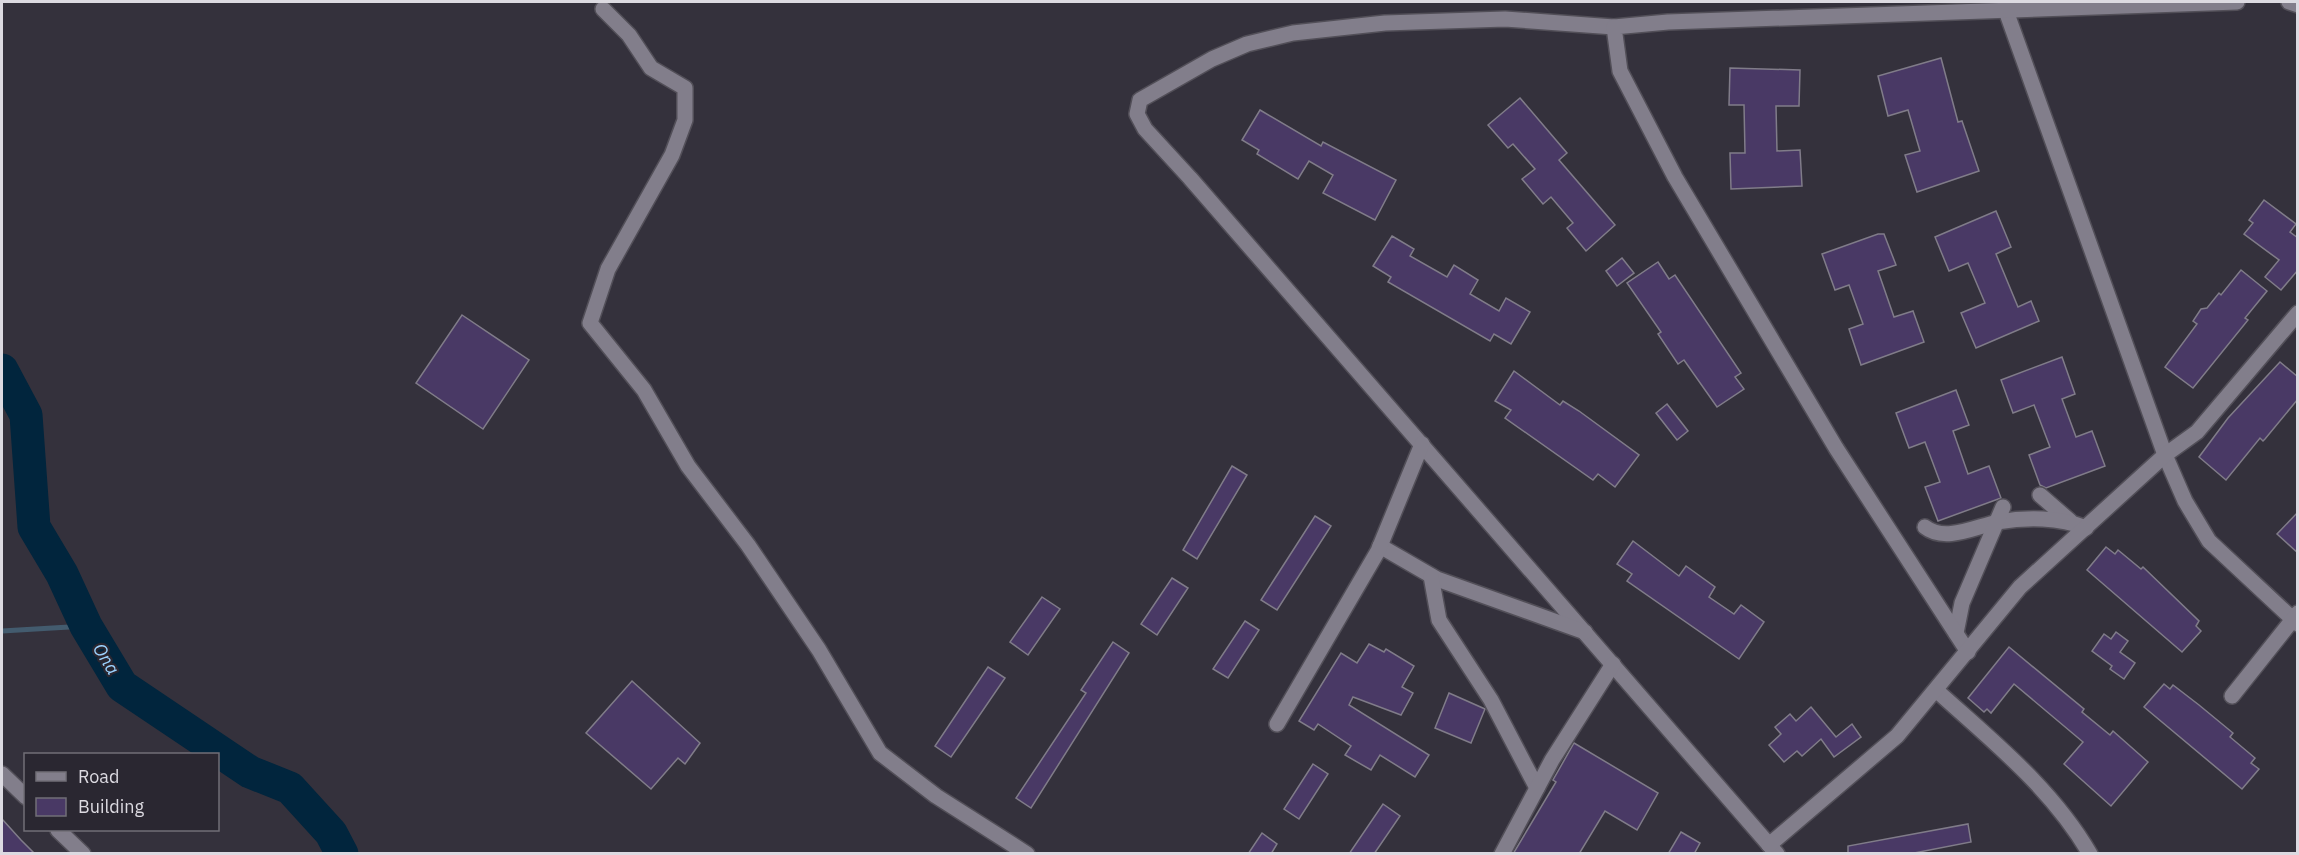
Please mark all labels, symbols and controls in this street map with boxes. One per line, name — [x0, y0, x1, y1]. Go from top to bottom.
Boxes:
water label: Ona — [88, 639, 125, 679]
legend — [24, 753, 219, 831]
text: Road — [78, 765, 119, 788]
text: Building — [78, 795, 145, 818]

